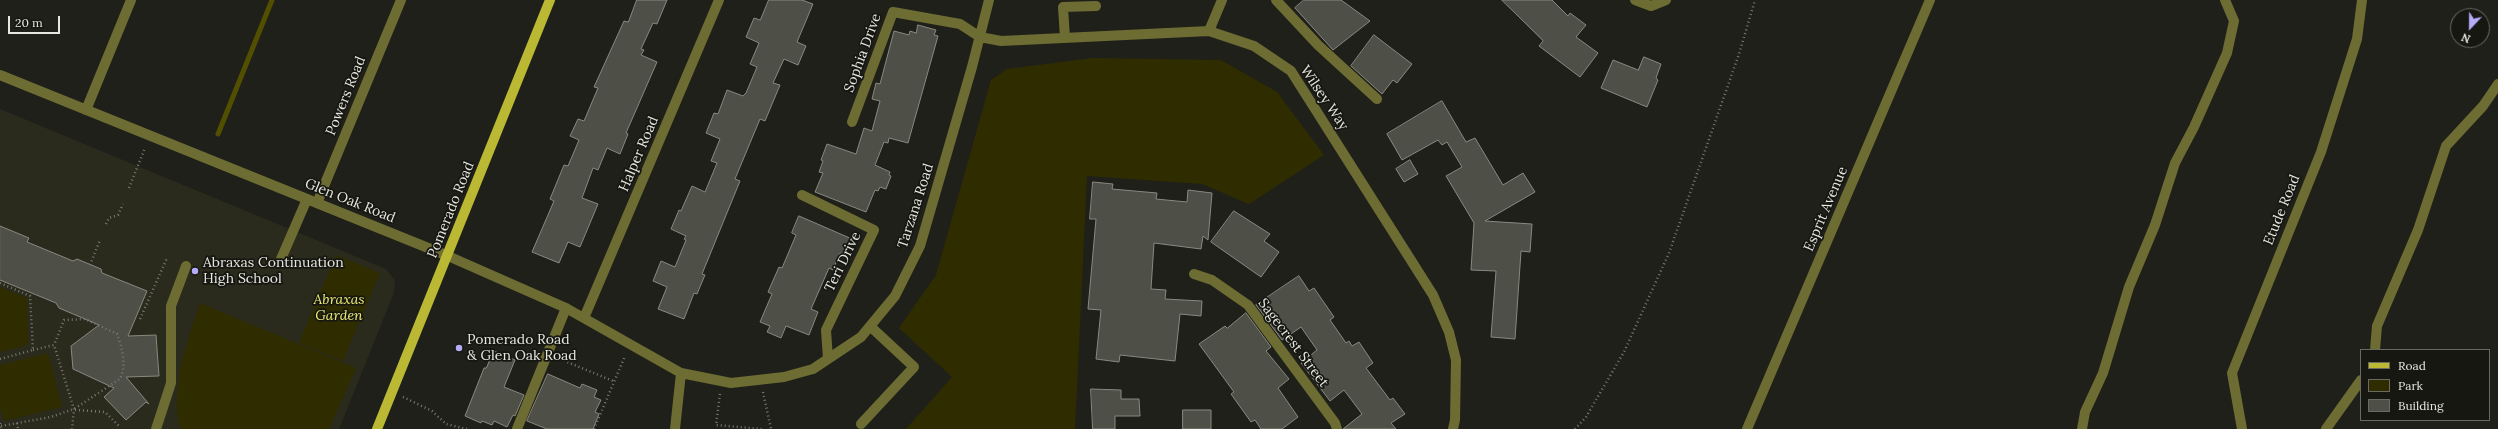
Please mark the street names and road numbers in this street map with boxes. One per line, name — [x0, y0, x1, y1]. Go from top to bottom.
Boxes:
street label: Sophia Drive — [841, 11, 885, 95]
street label: Powers Road — [323, 54, 369, 138]
street label: Wilsey Way — [1296, 62, 1352, 134]
street label: Halper Road — [616, 114, 662, 194]
street label: Pomerado Road — [424, 159, 478, 261]
street label: Tarzana Road — [894, 161, 938, 251]
street label: Esprit Avenue — [1801, 164, 1851, 254]
street label: Etude Road — [2260, 172, 2304, 248]
street label: Glen Oak Road — [302, 175, 398, 227]
street label: Teri Drive — [821, 229, 865, 295]
street label: Sagecrest Street — [1254, 295, 1332, 391]

